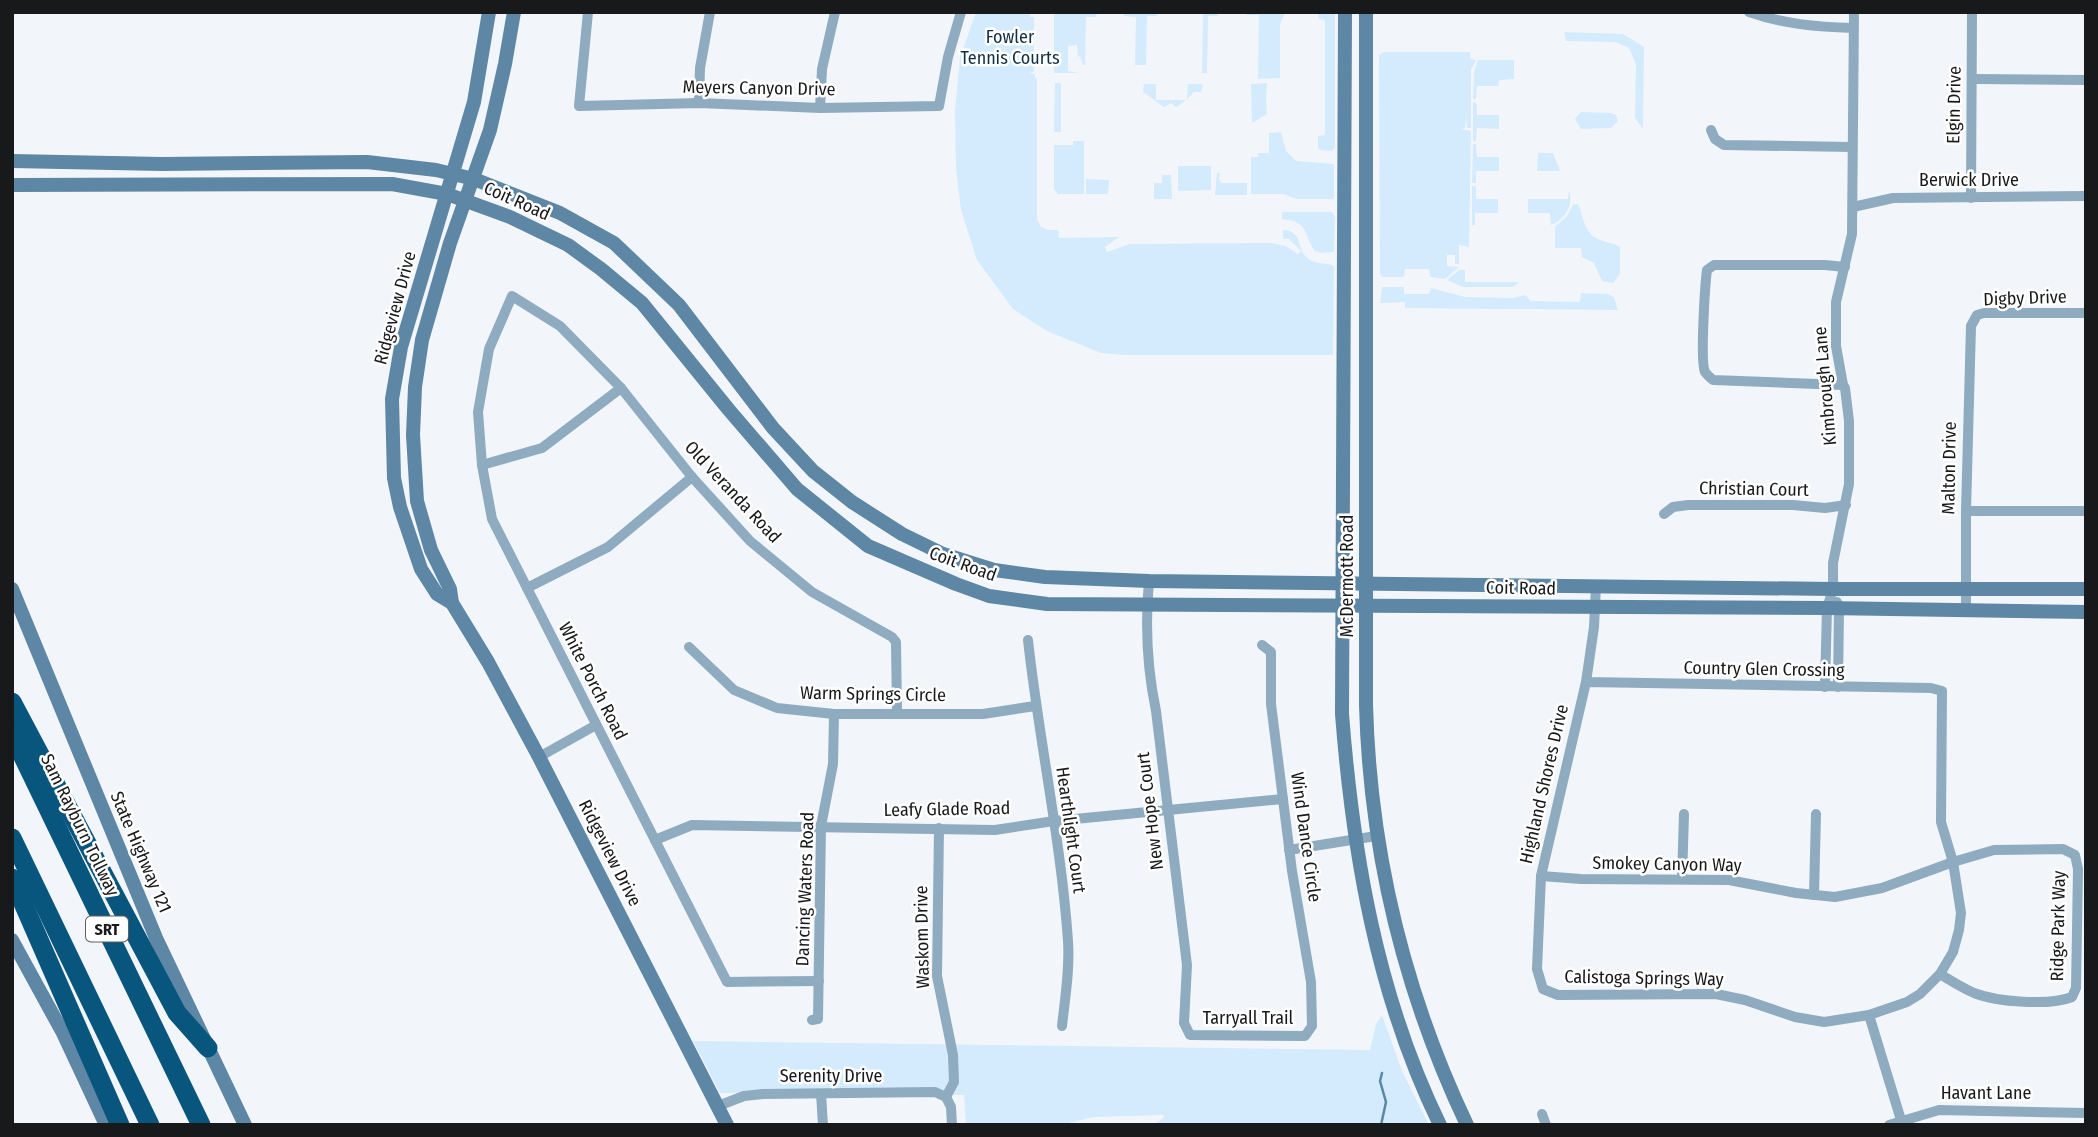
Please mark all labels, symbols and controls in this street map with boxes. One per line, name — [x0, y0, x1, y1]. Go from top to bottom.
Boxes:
park label: Fowler Tennis Courts — [960, 26, 1060, 69]
street label: Elgin Drive — [1942, 66, 1966, 144]
street label: Meyers Canyon Drive — [682, 76, 836, 100]
street label: Berwick Drive — [1919, 169, 2019, 191]
street label: Coit Road — [480, 177, 554, 225]
street label: Ridgeview Drive — [369, 249, 421, 367]
street label: Digby Drive — [1983, 286, 2067, 310]
street label: Kimbrough Lane — [1809, 325, 1841, 446]
street label: Malton Drive — [1937, 421, 1961, 515]
street label: Old Veranda Road — [680, 436, 786, 548]
street label: Christian Court — [1699, 477, 1809, 501]
street label: McDermott Road — [1336, 515, 1358, 637]
street label: Coit Road — [926, 542, 1000, 586]
street label: Coit Road — [1486, 576, 1556, 600]
street label: White Porch Road — [554, 618, 632, 744]
street label: Country Glen Crossing — [1683, 657, 1845, 681]
street label: Warm Springs Circle — [800, 682, 946, 706]
street label: Highland Shores Drive — [1515, 702, 1573, 866]
street label: Sam Rayburn Tollway — [36, 750, 124, 900]
street label: New Hope Court — [1132, 751, 1168, 871]
street label: Hearthlight Court — [1051, 765, 1091, 895]
street label: Wind Dance Circle — [1286, 771, 1326, 904]
street label: State Highway 121 — [106, 788, 176, 916]
street label: Ridgeview Drive — [574, 796, 646, 910]
street label: Leafy Glade Road — [883, 797, 1011, 821]
street label: Dancing Waters Road — [791, 811, 819, 967]
street label: Smokey Canyon Way — [1592, 852, 1742, 876]
street label: Ridge Park Way — [2046, 870, 2070, 982]
street label: Waskom Drive — [910, 885, 934, 989]
road number: SRT — [86, 917, 128, 942]
street label: Calistoga Springs Way — [1564, 966, 1724, 990]
street label: Tarryall Trail — [1203, 1007, 1294, 1029]
street label: Serenity Drive — [780, 1065, 882, 1087]
street label: Havant Lane — [1941, 1082, 2031, 1104]

